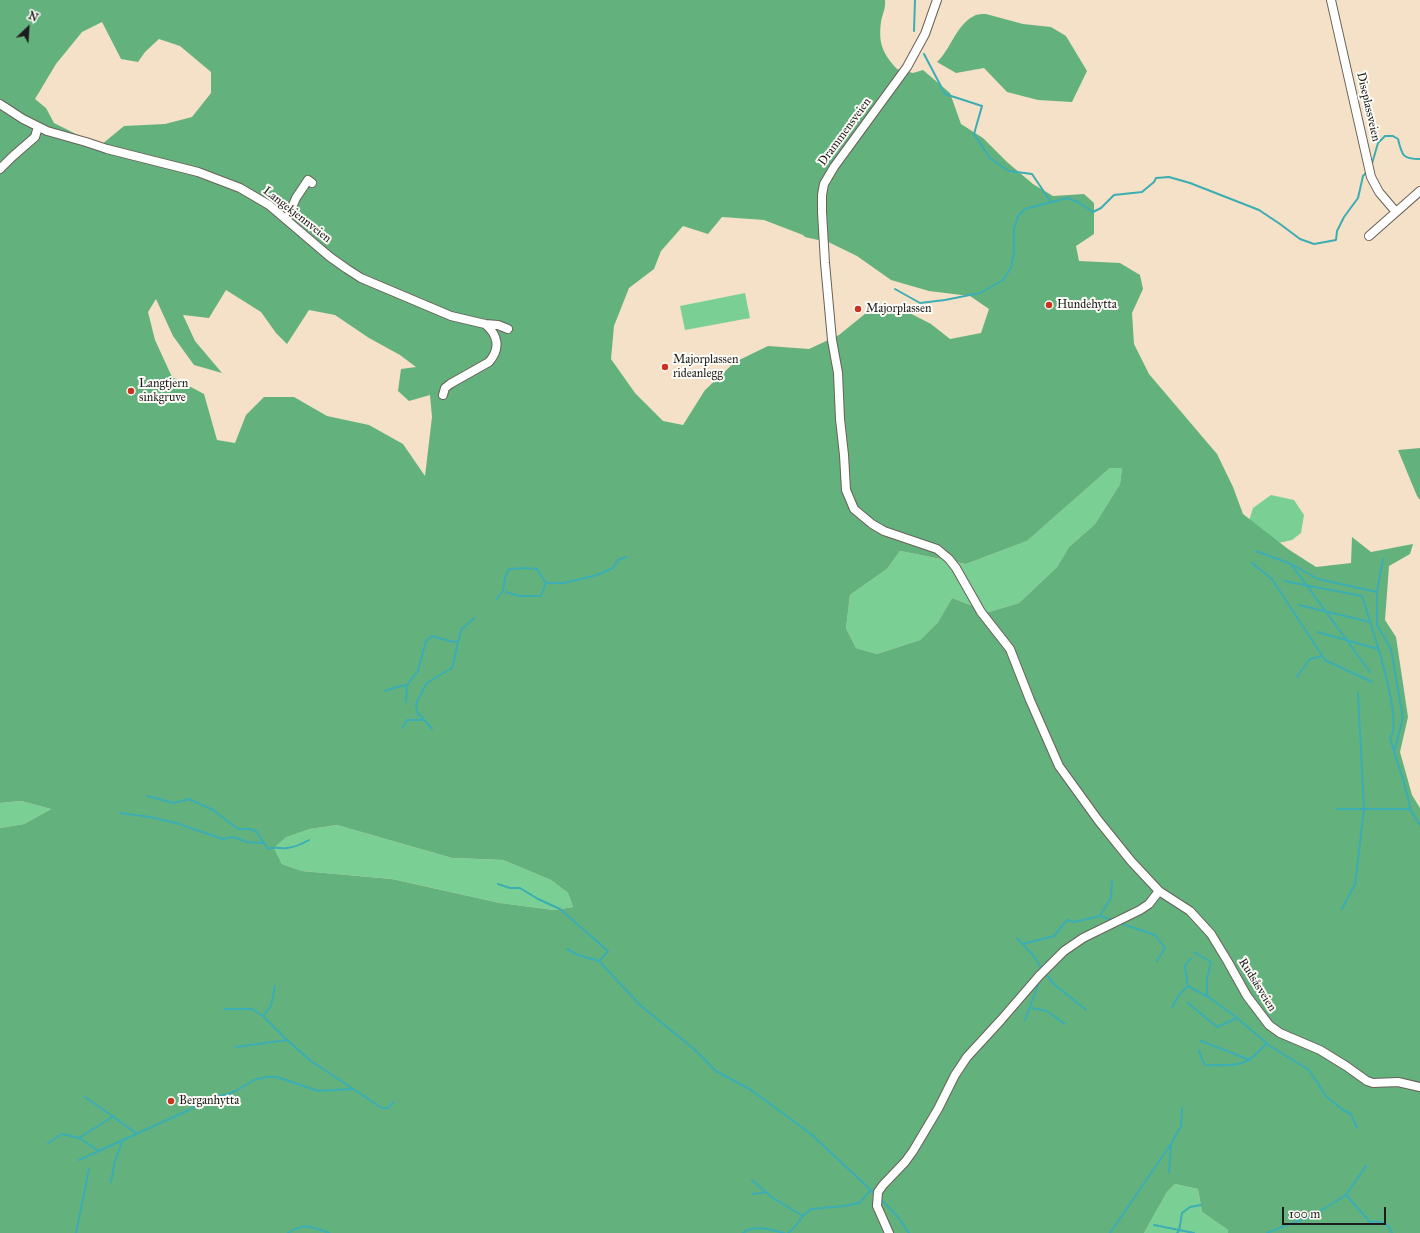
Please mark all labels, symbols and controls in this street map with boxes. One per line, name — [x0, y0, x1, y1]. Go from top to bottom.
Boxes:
north arrow — [8, 8, 48, 48]
text: N — [26, 9, 40, 25]
street label: Diseplassveien — [1353, 71, 1383, 143]
street label: Drammensveien — [816, 95, 874, 169]
street label: Langekjennveien — [260, 184, 334, 246]
place label: Hundehytta — [1057, 298, 1117, 312]
marker: Hundehytta — [1044, 300, 1054, 310]
place label: Majorplassen — [866, 302, 931, 316]
marker: Majorplassen — [853, 304, 863, 314]
place label: Majorplassen rideanlegg — [673, 353, 738, 381]
marker: Majorplassen rideanlegg — [660, 362, 670, 372]
place label: Langtjern sinkgruve — [139, 377, 188, 405]
marker: Langtjern sinkgruve — [126, 386, 136, 396]
street label: Rudsåsveien — [1235, 956, 1279, 1014]
place label: Berganhytta — [179, 1094, 239, 1108]
marker: Berganhytta — [166, 1096, 176, 1106]
scale bar — [1284, 1199, 1388, 1225]
text: 100 m — [1289, 1207, 1320, 1221]

